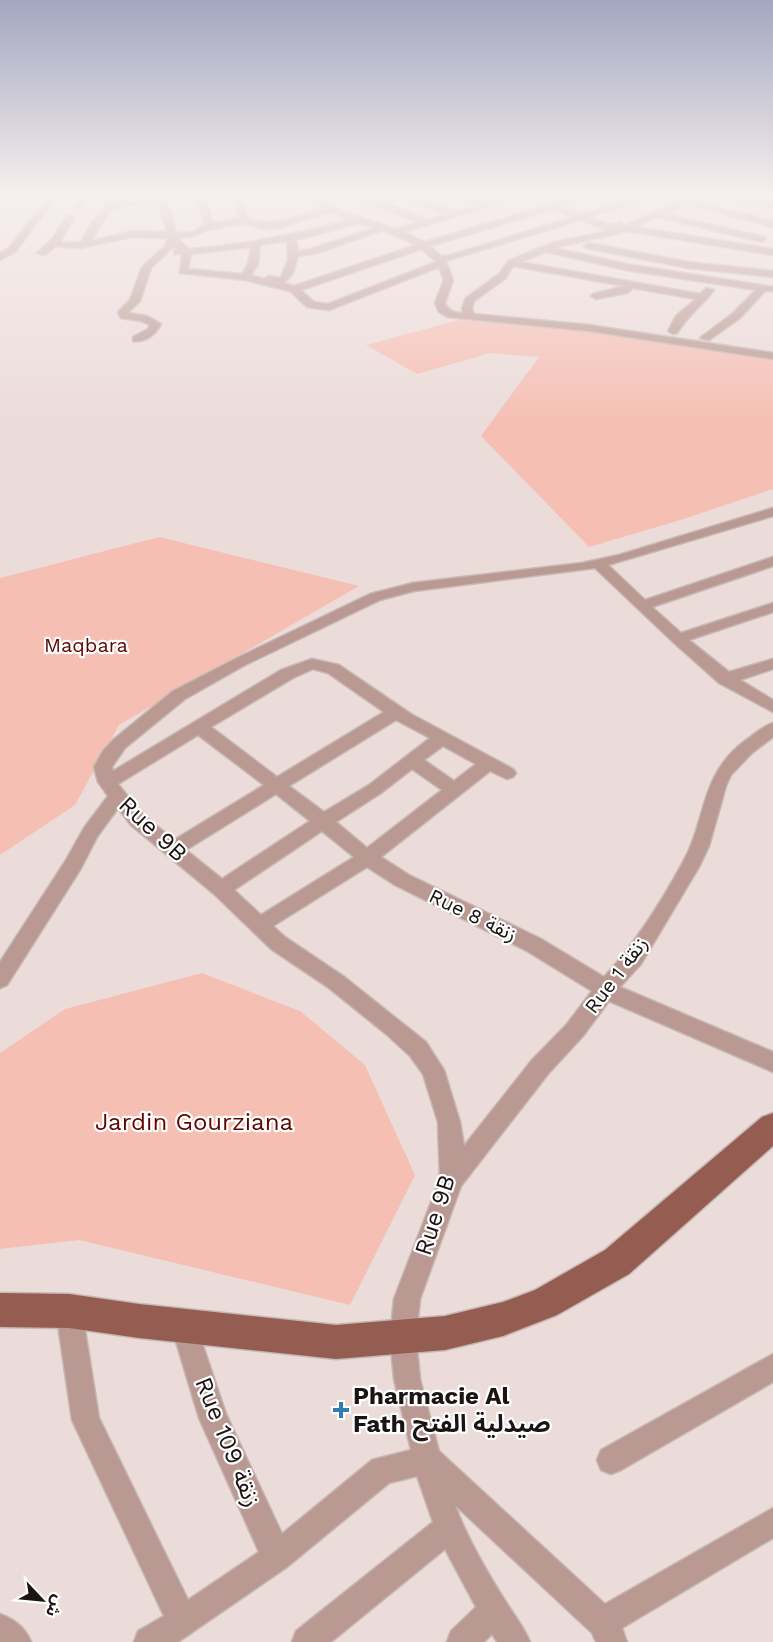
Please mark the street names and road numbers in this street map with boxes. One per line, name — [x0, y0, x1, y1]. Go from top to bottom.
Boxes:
street label: Rue 9B — [113, 790, 193, 868]
street label: Rue 8 زنقة — [425, 883, 521, 947]
street label: Rue 1 زنقة — [579, 932, 653, 1018]
street label: Rue 9B — [409, 1171, 461, 1259]
street label: Rue 109 زنقة — [189, 1373, 267, 1511]

